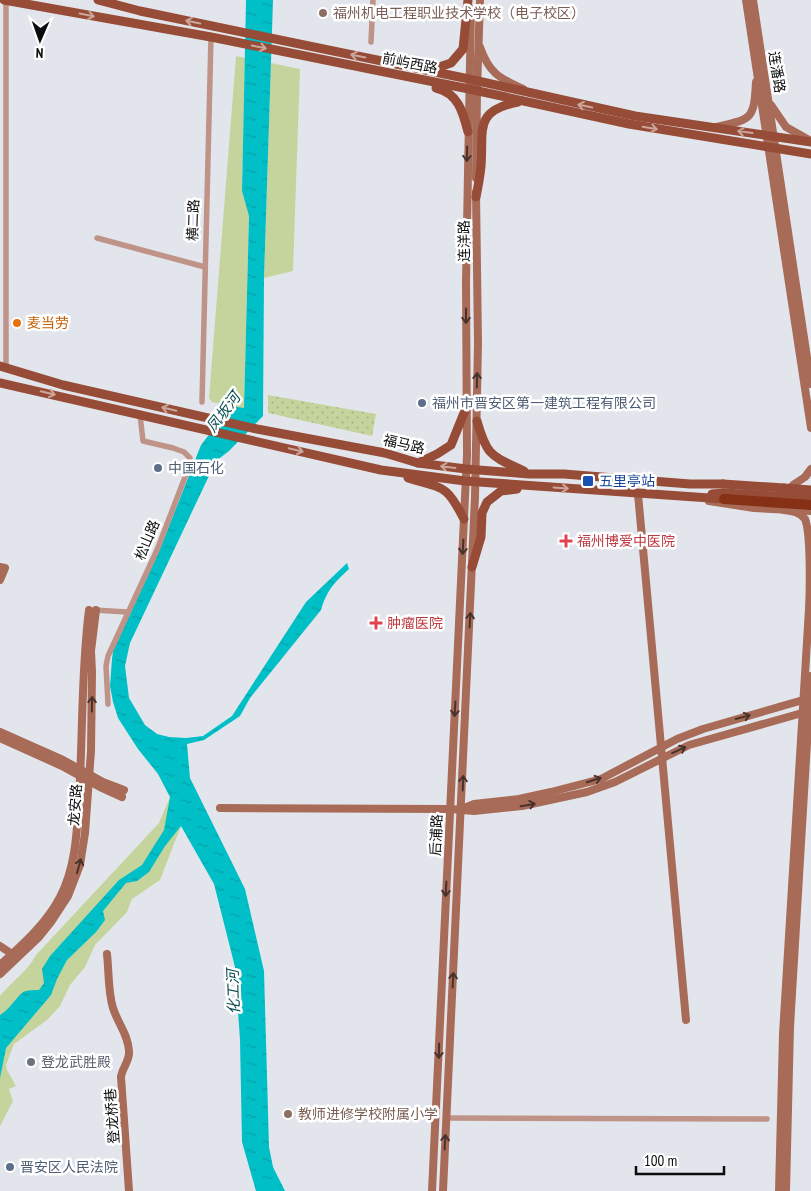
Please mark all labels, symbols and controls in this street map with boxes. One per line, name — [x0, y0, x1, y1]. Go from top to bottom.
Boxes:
place label: 福州机电工程职业技术学校（电子校区） — [333, 4, 585, 22]
marker: 福州机电工程职业技术学校（电子校区） — [317, 7, 329, 19]
one-way arrow — [78, 11, 94, 21]
north arrow — [15, 15, 65, 65]
one-way arrow — [186, 17, 202, 26]
one-way arrow — [250, 43, 266, 53]
text: N — [35, 44, 44, 62]
street label: 前屿西路 — [381, 49, 439, 77]
street label: 连潘路 — [765, 50, 789, 94]
one-way arrow — [351, 51, 367, 60]
one-way arrow — [578, 100, 594, 110]
one-way arrow — [641, 124, 657, 134]
one-way arrow — [738, 127, 754, 137]
one-way arrow — [462, 145, 472, 161]
street label: 横二路 — [183, 199, 203, 241]
street label: 连洋路 — [455, 220, 473, 262]
one-way arrow — [461, 308, 471, 324]
place label: 麦当劳 — [27, 314, 69, 332]
marker: 麦当劳 — [11, 317, 23, 329]
one-way arrow — [472, 373, 482, 389]
water label: 凤坂河 — [202, 386, 246, 436]
one-way arrow — [39, 389, 55, 398]
place label: 福州市晋安区第一建筑工程有限公司 — [432, 394, 656, 412]
marker: 福州市晋安区第一建筑工程有限公司 — [416, 397, 428, 409]
one-way arrow — [162, 404, 178, 413]
street label: 福马路 — [382, 431, 426, 457]
one-way arrow — [288, 446, 304, 455]
place label: 中国石化 — [168, 459, 224, 477]
marker: 中国石化 — [152, 462, 164, 474]
one-way arrow — [440, 462, 456, 472]
place label: 五里亭站 — [599, 472, 655, 490]
marker: 五里亭站 — [581, 474, 595, 488]
one-way arrow — [552, 483, 568, 492]
street label: 松山路 — [131, 517, 163, 563]
place label: 福州博爱中医院 — [577, 532, 675, 550]
marker: 福州博爱中医院 — [559, 534, 573, 548]
one-way arrow — [458, 539, 467, 555]
one-way arrow — [465, 613, 474, 629]
place label: 肿瘤医院 — [387, 614, 443, 632]
marker: 肿瘤医院 — [369, 616, 383, 630]
one-way arrow — [87, 696, 96, 712]
one-way arrow — [450, 701, 460, 717]
one-way arrow — [735, 711, 751, 721]
one-way arrow — [671, 744, 686, 754]
one-way arrow — [458, 775, 467, 791]
one-way arrow — [586, 775, 602, 785]
street label: 龙安路 — [65, 783, 85, 827]
one-way arrow — [519, 800, 535, 810]
street label: 后浦路 — [426, 814, 446, 856]
one-way arrow — [75, 858, 85, 874]
one-way arrow — [441, 881, 450, 897]
water label: 化工河 — [223, 966, 243, 1015]
one-way arrow — [449, 972, 458, 988]
one-way arrow — [434, 1043, 444, 1059]
place label: 登龙武胜殿 — [41, 1053, 111, 1071]
marker: 登龙武胜殿 — [25, 1056, 37, 1068]
street label: 登龙桥巷 — [101, 1087, 123, 1145]
place label: 教师进修学校附属小学 — [298, 1105, 438, 1123]
marker: 教师进修学校附属小学 — [282, 1108, 294, 1120]
one-way arrow — [441, 1135, 450, 1151]
scale bar — [636, 1144, 724, 1176]
text: 100 m — [644, 1151, 677, 1170]
place label: 晋安区人民法院 — [20, 1158, 118, 1176]
marker: 晋安区人民法院 — [4, 1161, 16, 1173]

